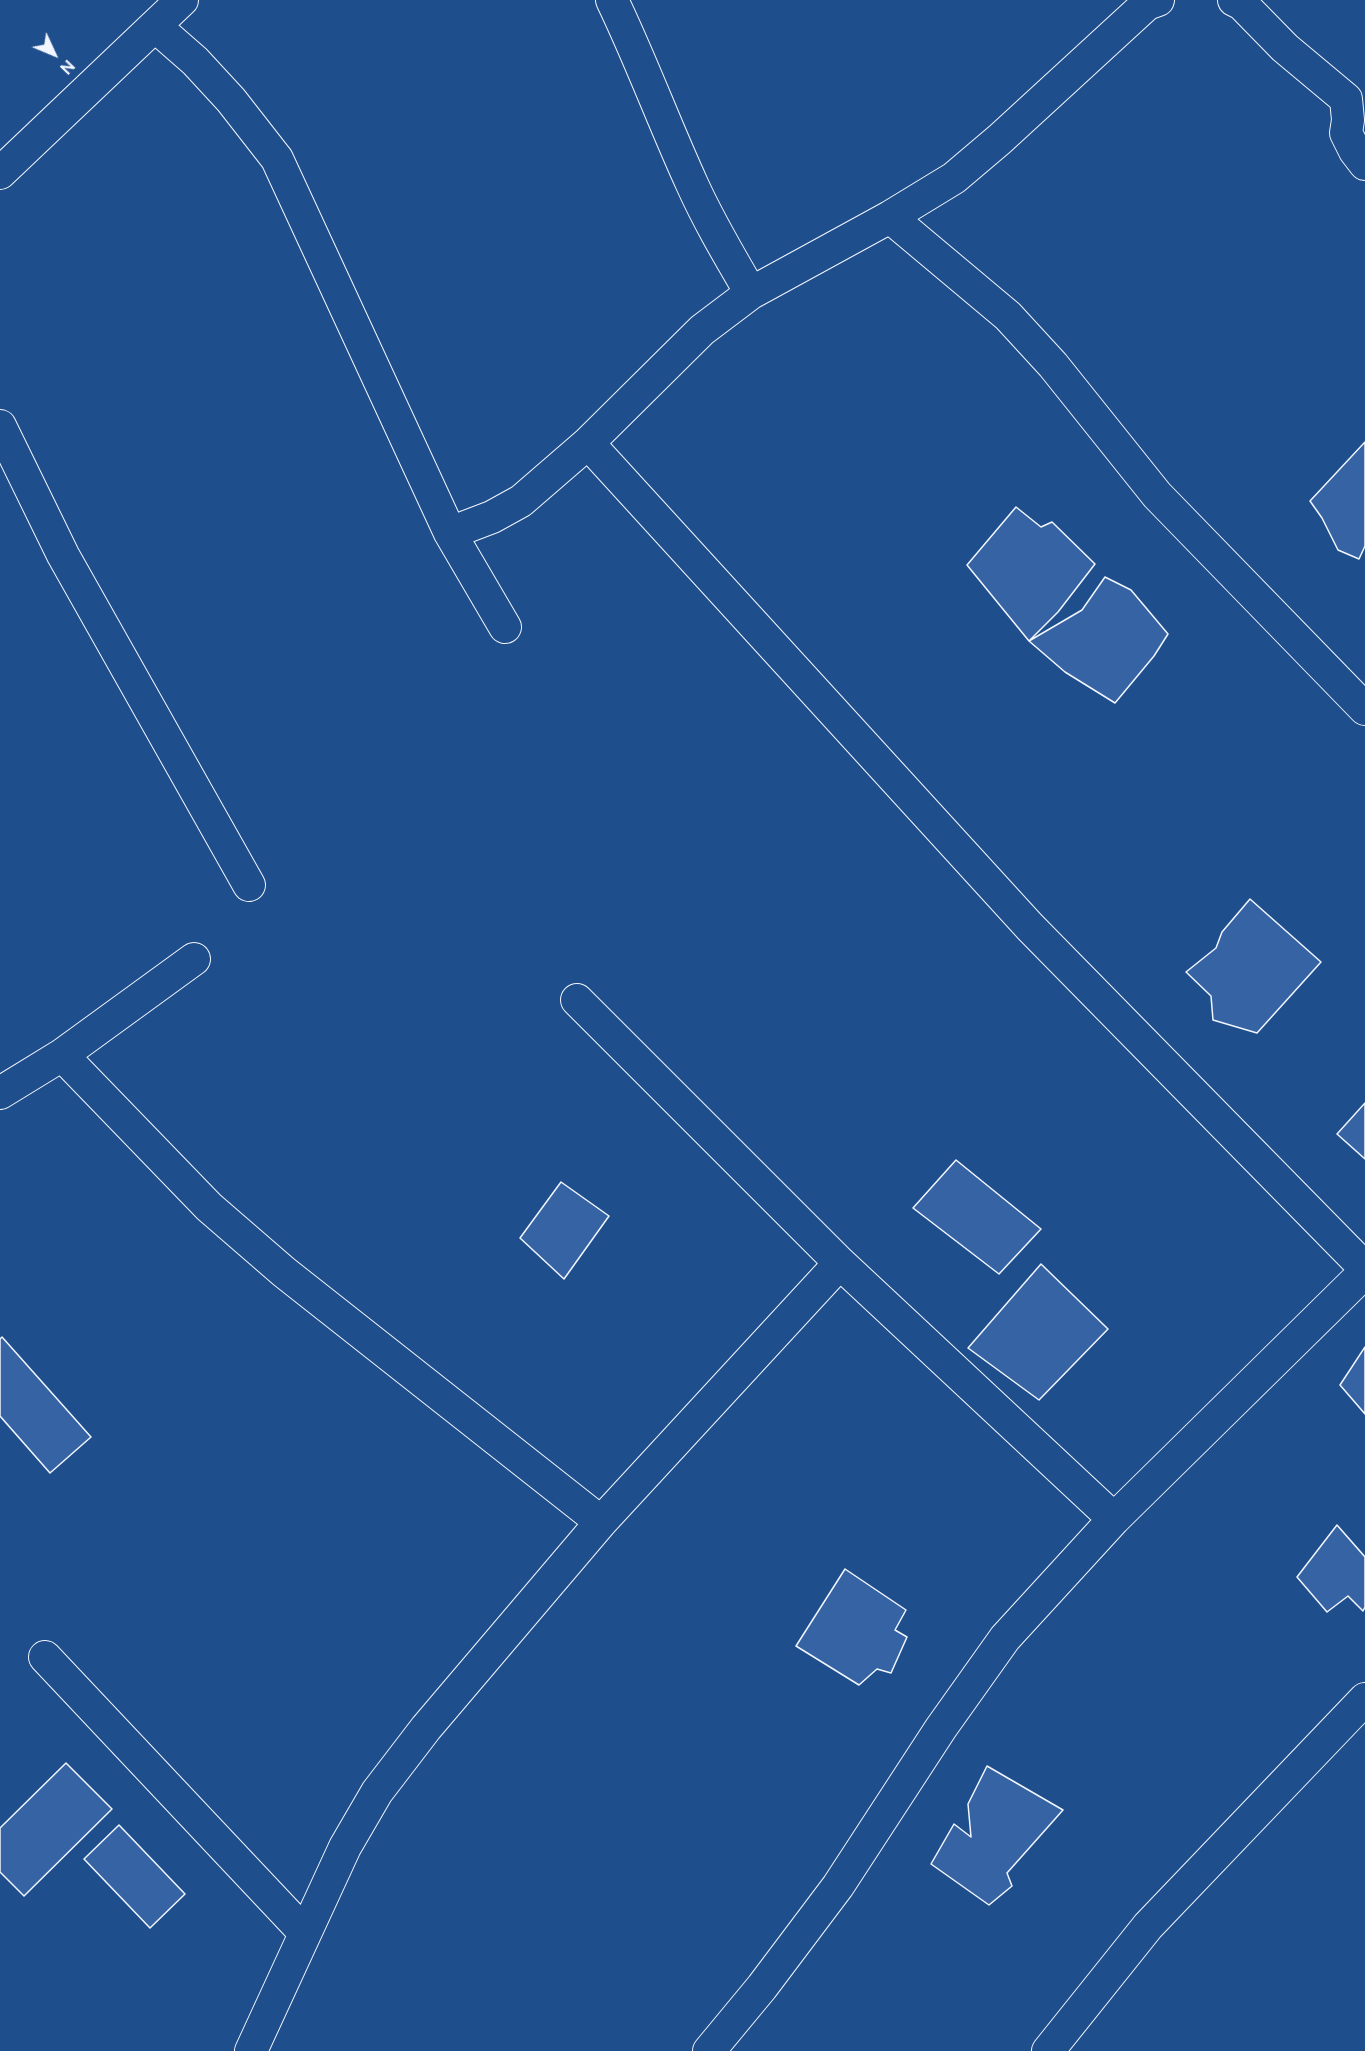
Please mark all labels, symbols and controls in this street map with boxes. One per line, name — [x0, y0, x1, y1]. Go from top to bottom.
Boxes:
north arrow — [24, 24, 84, 84]
text: N — [56, 56, 78, 78]

